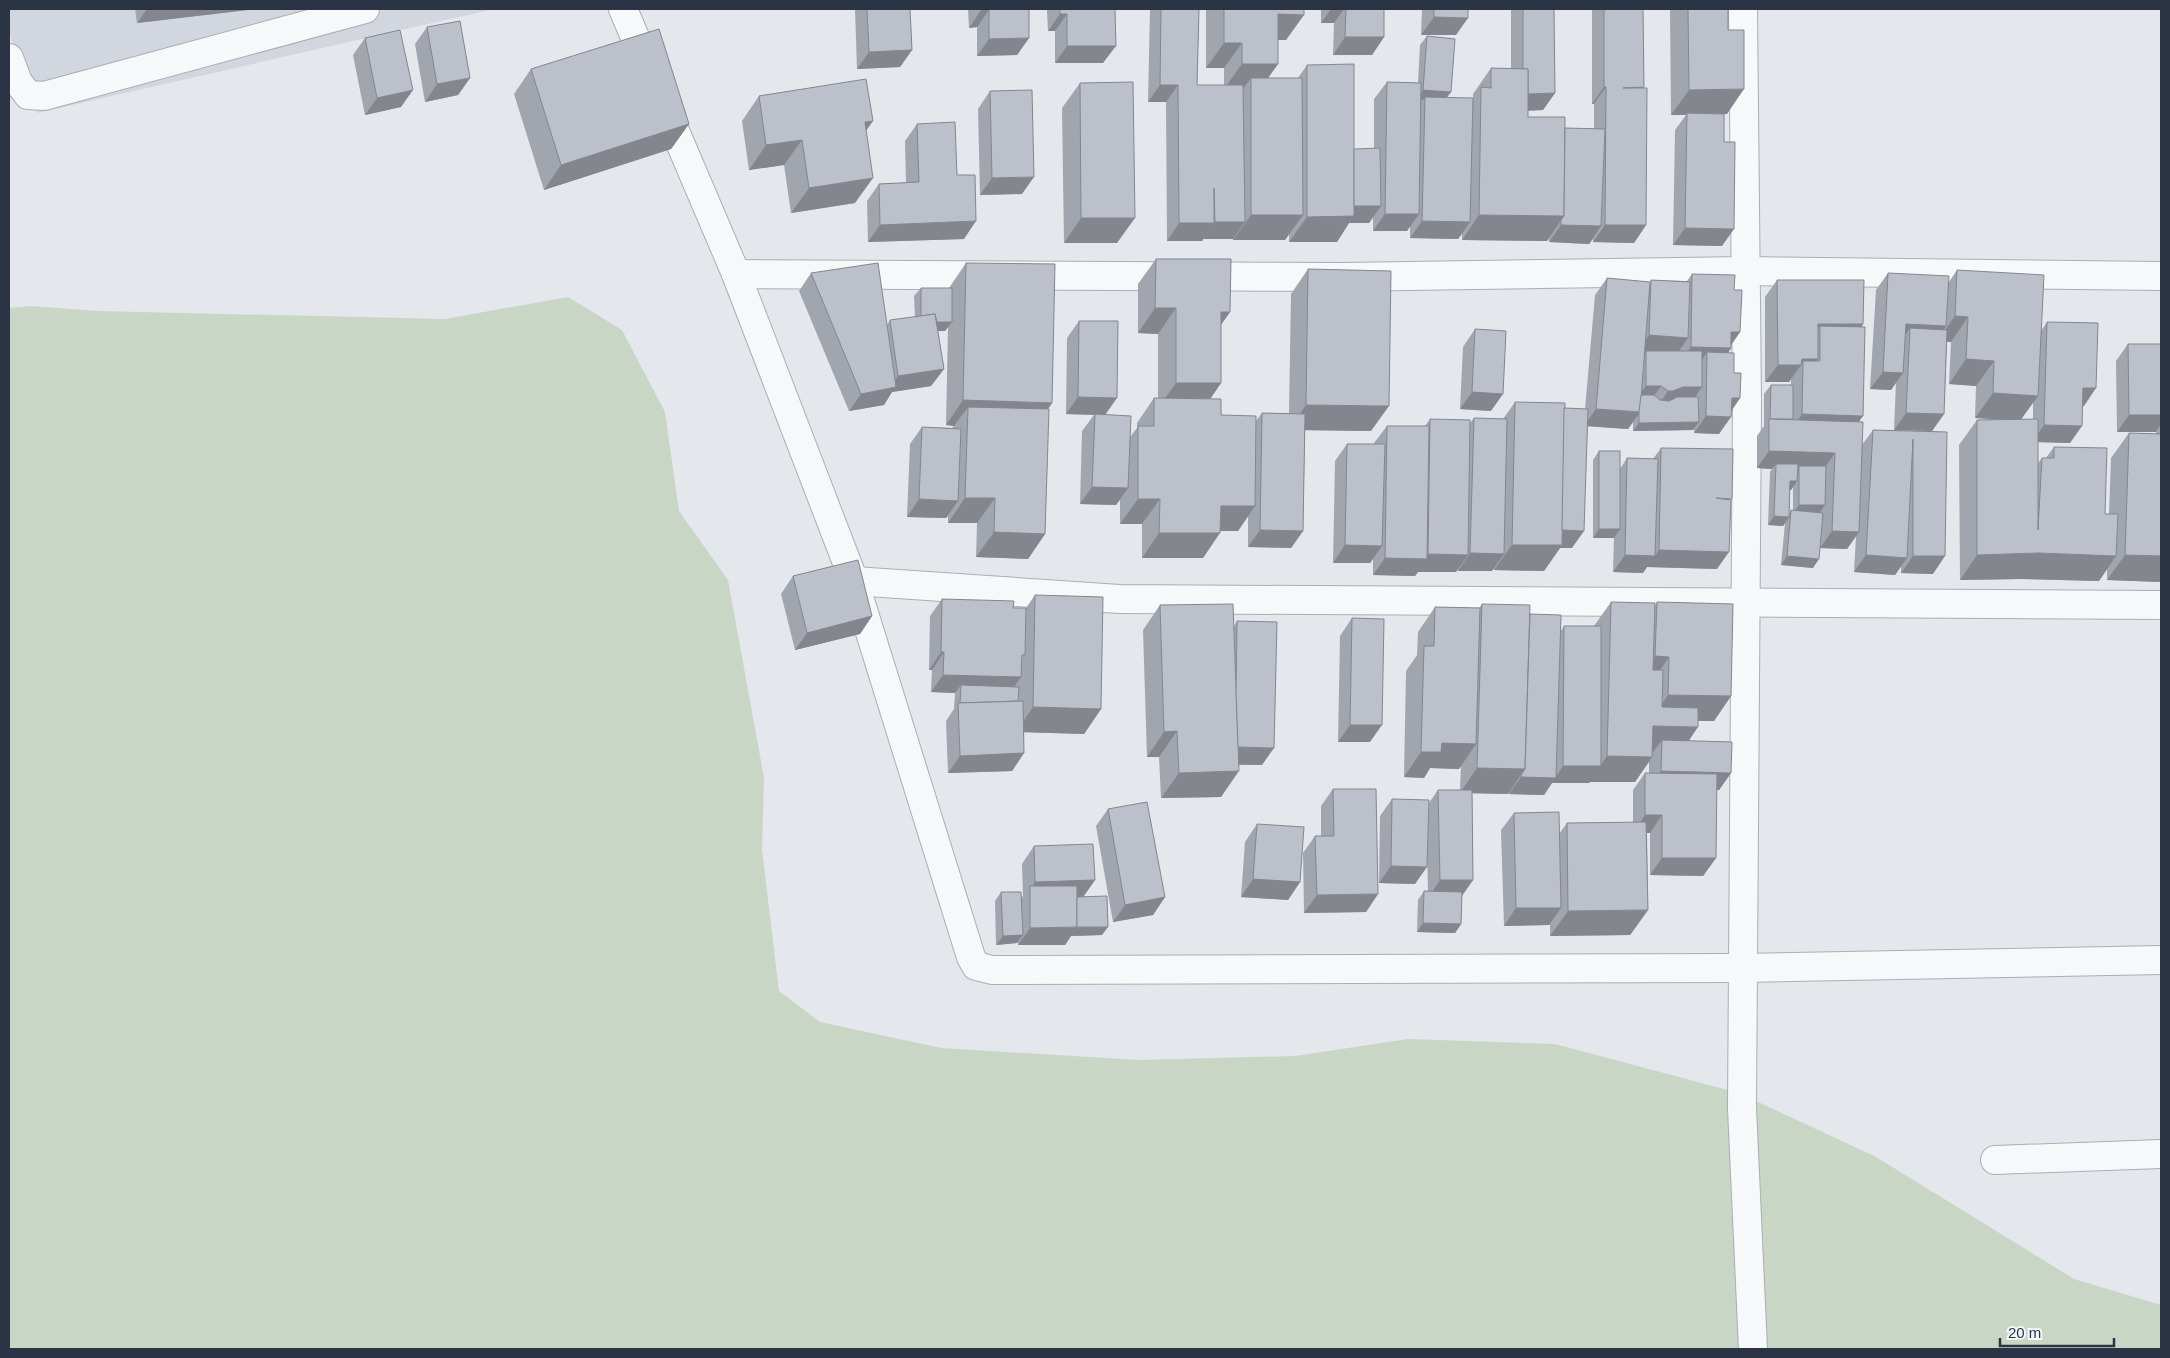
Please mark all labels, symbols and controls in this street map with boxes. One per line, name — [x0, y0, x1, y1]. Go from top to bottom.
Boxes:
scale bar — [2000, 1316, 2114, 1348]
text: 20 m — [2008, 1324, 2041, 1341]

